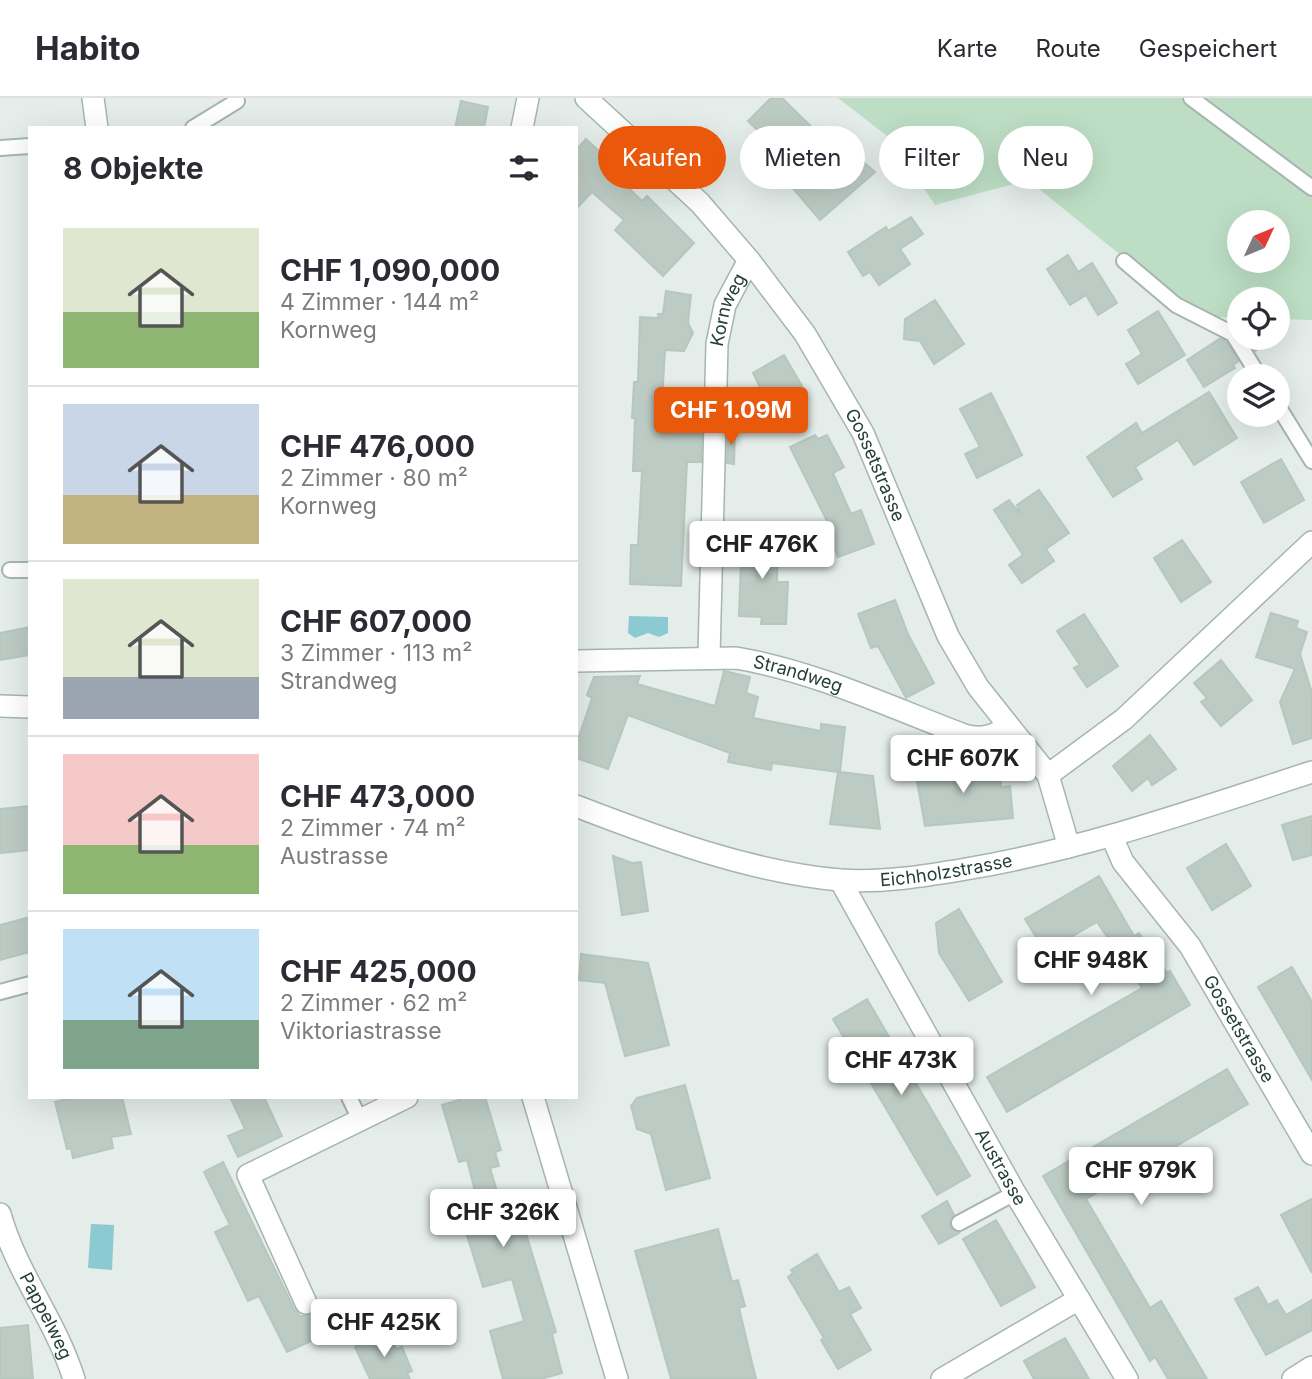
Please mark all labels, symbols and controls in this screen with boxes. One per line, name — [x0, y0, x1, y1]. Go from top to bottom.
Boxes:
text: Habito — [35, 28, 141, 68]
text: Karte — [937, 34, 997, 63]
text: Route — [1035, 34, 1101, 63]
text: Gespeichert — [1139, 34, 1277, 63]
chip: Kaufen — [598, 126, 726, 189]
chip: Mieten — [740, 126, 865, 189]
chip: Filter — [879, 126, 984, 189]
chip: Neu — [998, 126, 1093, 189]
icon: filters — [505, 149, 543, 187]
text: 8 Objekte — [63, 150, 204, 186]
north arrow — [1227, 210, 1290, 273]
map controls — [1227, 210, 1290, 427]
text: CHF 1,090,000 — [280, 252, 500, 288]
icon: home — [119, 256, 203, 340]
street label: Kornweg — [706, 270, 750, 348]
button: locate — [1227, 287, 1290, 350]
text: 4 Zimmer · 144 m² — [280, 288, 479, 316]
text: Kornweg — [280, 316, 377, 344]
button: layers — [1227, 364, 1290, 427]
pin: CHF 1.09M — [651, 388, 811, 447]
text: CHF 1.09M — [670, 396, 792, 424]
street label: Gossetstrasse — [841, 405, 910, 524]
text: CHF 476,000 — [280, 428, 475, 464]
icon: home — [119, 432, 203, 516]
text: 2 Zimmer · 80 m² — [280, 464, 468, 492]
text: Kornweg — [280, 492, 377, 520]
pin: CHF 476K — [690, 522, 834, 581]
text: CHF 476K — [705, 530, 819, 558]
text: CHF 607,000 — [280, 603, 472, 639]
icon: home — [119, 607, 203, 691]
text: 3 Zimmer · 113 m² — [280, 639, 472, 667]
street label: Strandweg — [751, 651, 846, 697]
text: Strandweg — [280, 667, 397, 695]
pin: CHF 607K — [891, 736, 1035, 795]
text: CHF 607K — [906, 744, 1020, 772]
text: CHF 473,000 — [280, 778, 475, 814]
icon: home — [119, 782, 203, 866]
text: 2 Zimmer · 74 m² — [280, 814, 466, 842]
text: Austrasse — [280, 842, 388, 870]
street label: Eichholzstrasse — [879, 849, 1014, 890]
pin: CHF 948K — [1019, 937, 1163, 997]
text: CHF 948K — [1033, 946, 1149, 974]
text: CHF 425,000 — [280, 953, 477, 989]
icon: home — [119, 957, 203, 1041]
street label: Gossetstrasse — [1199, 971, 1279, 1086]
text: 2 Zimmer · 62 m² — [280, 989, 468, 1017]
text: Viktoriastrasse — [280, 1017, 442, 1045]
pin: CHF 473K — [829, 1038, 973, 1097]
text: CHF 473K — [844, 1046, 958, 1074]
street label: Austrasse — [971, 1125, 1031, 1209]
pin: CHF 979K — [1069, 1148, 1213, 1207]
text: CHF 979K — [1085, 1156, 1197, 1184]
pin: CHF 326K — [431, 1190, 575, 1249]
text: CHF 326K — [446, 1198, 560, 1226]
street label: Pappelweg — [16, 1269, 77, 1362]
pin: CHF 425K — [312, 1300, 456, 1359]
text: CHF 425K — [327, 1308, 441, 1336]

